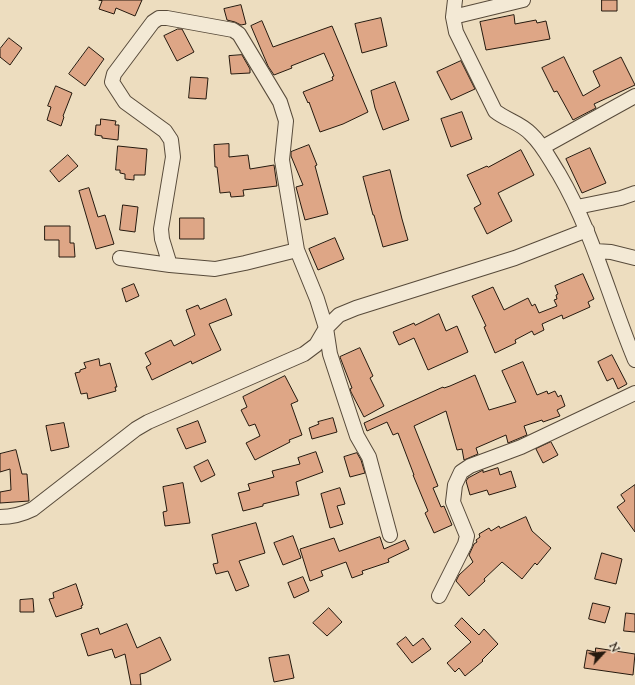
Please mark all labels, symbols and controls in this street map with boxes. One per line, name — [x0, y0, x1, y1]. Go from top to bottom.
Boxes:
north arrow — [583, 633, 623, 673]
text: N — [605, 640, 623, 655]

